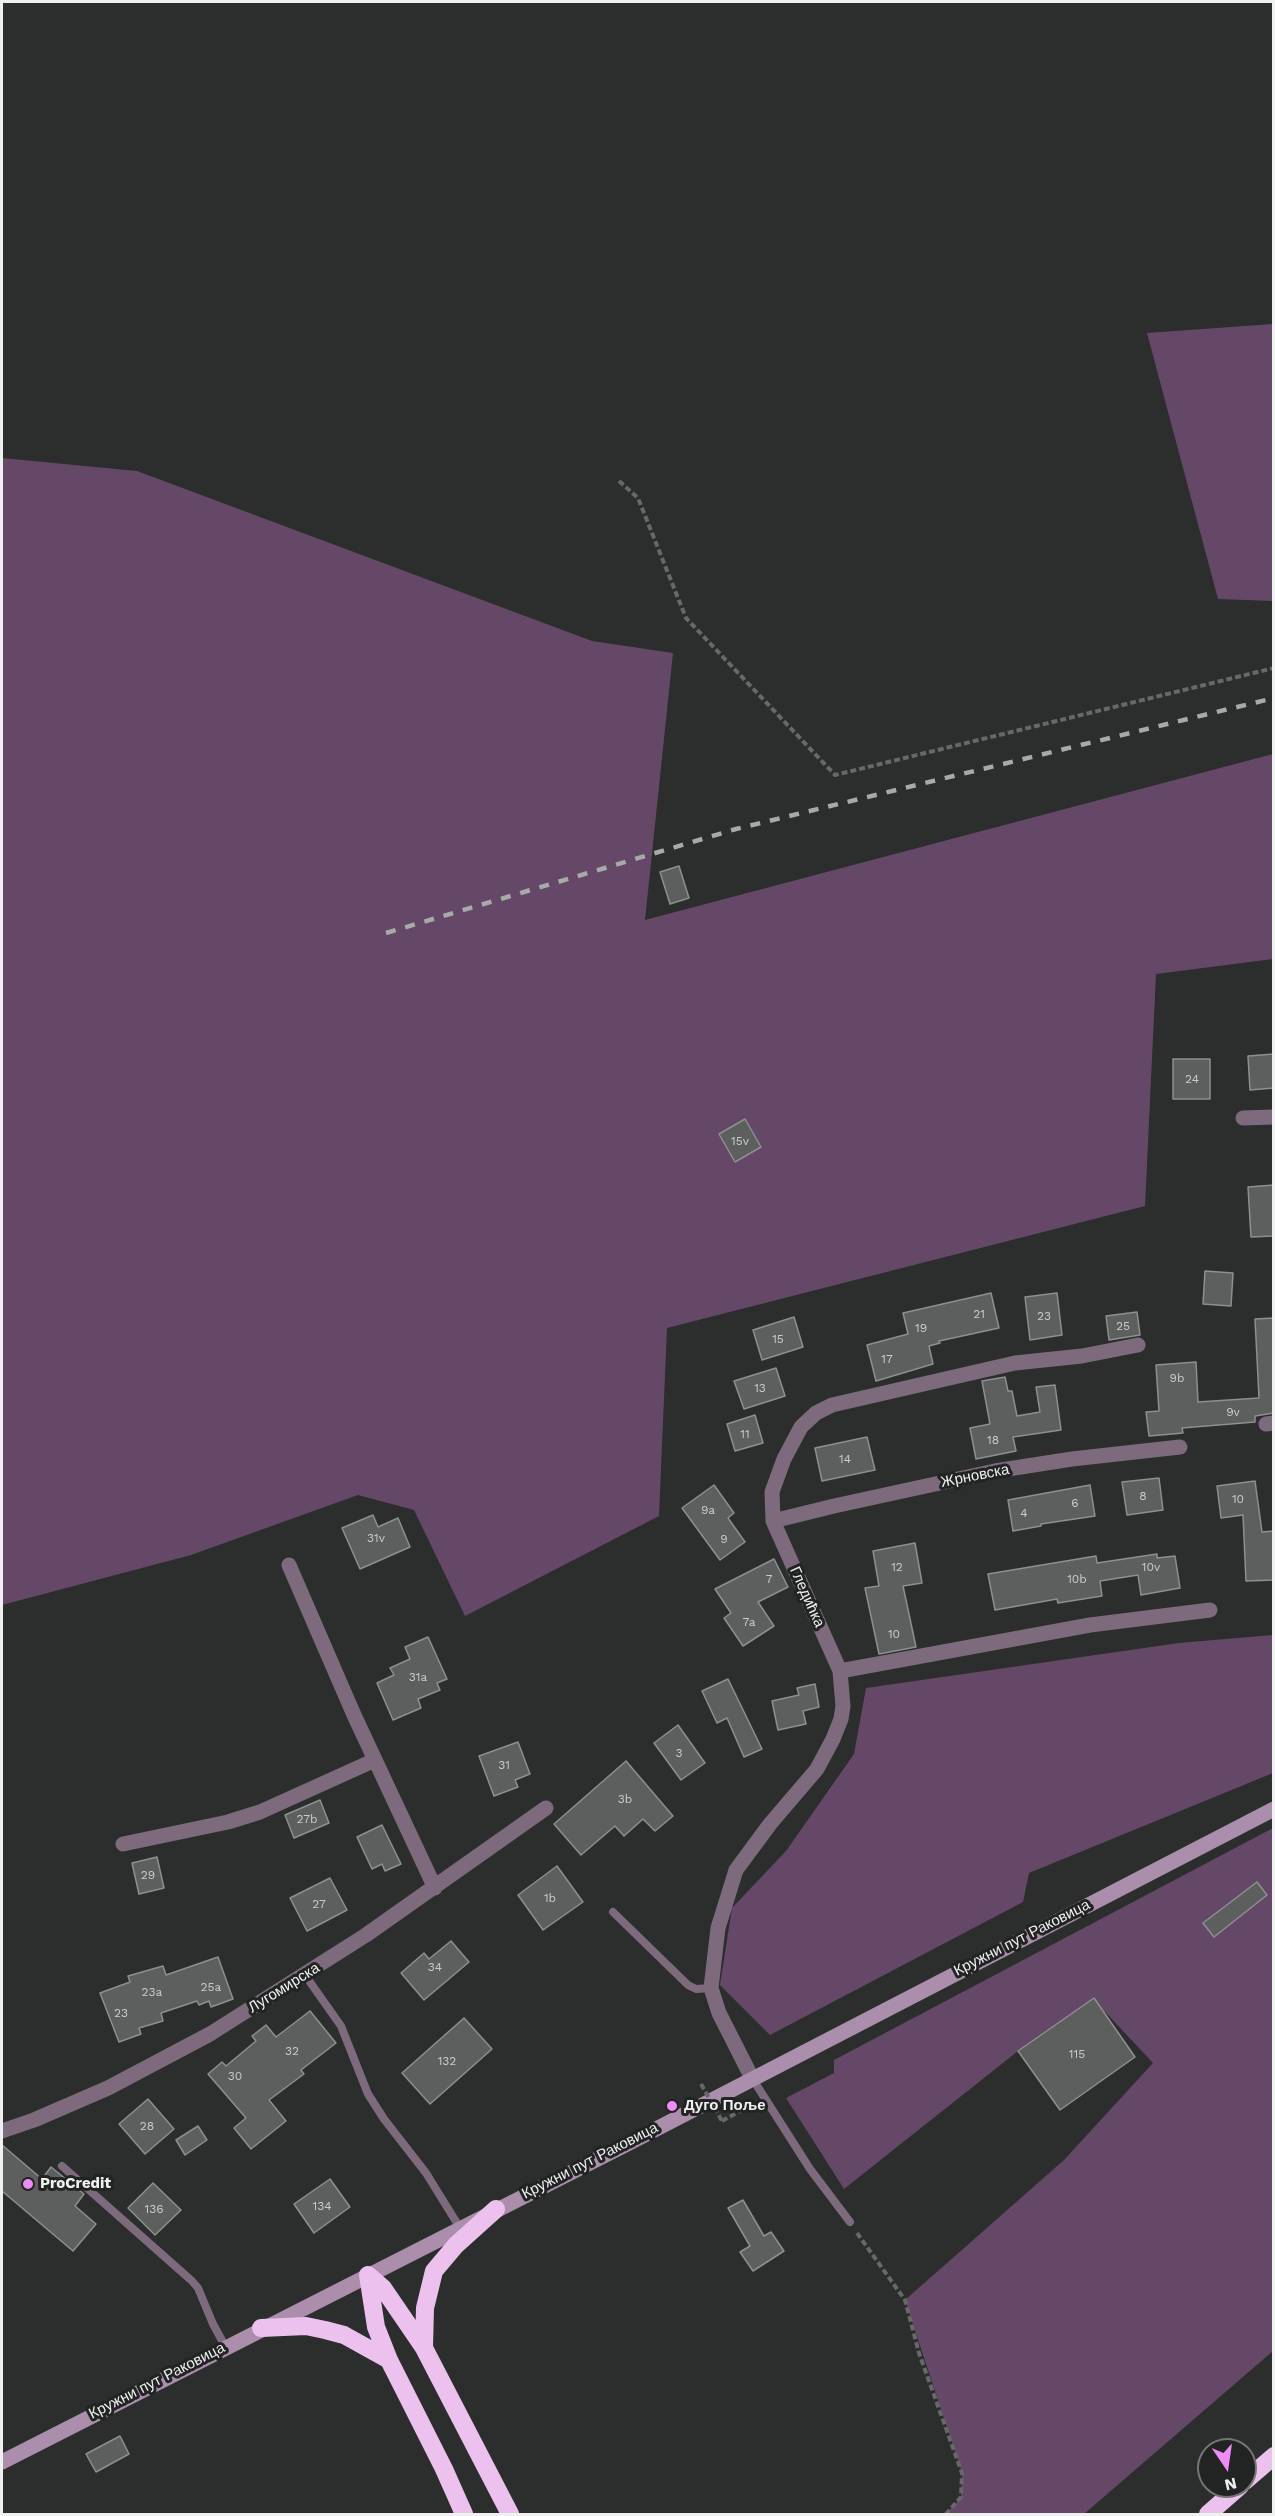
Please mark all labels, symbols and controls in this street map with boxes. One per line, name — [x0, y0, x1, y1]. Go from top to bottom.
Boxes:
house number: 24 — [1185, 1072, 1199, 1086]
house number: 15v — [731, 1134, 749, 1148]
house number: 21 — [973, 1307, 985, 1321]
house number: 23 — [1037, 1309, 1051, 1323]
house number: 25 — [1116, 1319, 1130, 1333]
house number: 19 — [915, 1321, 927, 1335]
house number: 15 — [772, 1332, 784, 1346]
house number: 17 — [881, 1352, 893, 1366]
house number: 9b — [1170, 1371, 1184, 1385]
house number: 13 — [754, 1381, 766, 1395]
house number: 9v — [1226, 1405, 1240, 1419]
house number: 11 — [740, 1427, 750, 1441]
house number: 18 — [987, 1433, 999, 1447]
house number: 14 — [839, 1452, 851, 1466]
street label: Жрновска — [939, 1461, 1011, 1491]
house number: 8 — [1139, 1489, 1147, 1503]
house number: 10 — [1232, 1492, 1244, 1506]
house number: 6 — [1071, 1496, 1079, 1510]
house number: 9a — [701, 1503, 715, 1517]
house number: 4 — [1020, 1506, 1028, 1520]
house number: 31v — [367, 1531, 385, 1545]
house number: 9 — [720, 1532, 728, 1546]
house number: 12 — [891, 1560, 903, 1574]
house number: 10v — [1142, 1560, 1160, 1574]
street label: Гледићка — [786, 1564, 828, 1630]
house number: 7 — [766, 1572, 772, 1586]
house number: 10b — [1067, 1572, 1087, 1586]
house number: 7a — [742, 1615, 756, 1629]
house number: 10 — [888, 1627, 900, 1641]
house number: 31a — [409, 1670, 427, 1684]
house number: 3 — [676, 1746, 682, 1760]
house number: 31 — [498, 1758, 510, 1772]
house number: 3b — [618, 1792, 632, 1806]
house number: 27b — [296, 1812, 318, 1826]
house number: 29 — [141, 1868, 155, 1882]
house number: 1b — [544, 1891, 556, 1905]
street label: Кружни пут Раковица — [951, 1896, 1093, 1980]
house number: 27 — [312, 1897, 326, 1911]
street label: Лугомирска — [245, 1959, 323, 2017]
house number: 34 — [428, 1960, 442, 1974]
house number: 25a — [201, 1980, 221, 1994]
house number: 23a — [142, 1985, 162, 1999]
house number: 23 — [114, 2006, 128, 2020]
house number: 32 — [285, 2044, 299, 2058]
house number: 115 — [1069, 2047, 1085, 2061]
house number: 132 — [438, 2054, 456, 2068]
house number: 30 — [228, 2069, 242, 2083]
place label: Дуго Поље — [684, 2097, 766, 2115]
marker: Дуго Поље — [665, 2099, 679, 2113]
house number: 28 — [140, 2119, 154, 2133]
street label: Кружни пут Раковица — [519, 2119, 661, 2203]
place label: ProCredit — [40, 2175, 111, 2193]
marker: ProCredit — [21, 2177, 35, 2191]
house number: 134 — [312, 2199, 332, 2213]
house number: 136 — [145, 2202, 163, 2216]
street label: Кружни пут Раковица — [86, 2339, 228, 2423]
north arrow — [1197, 2438, 1257, 2498]
text: N — [1223, 2473, 1239, 2495]

